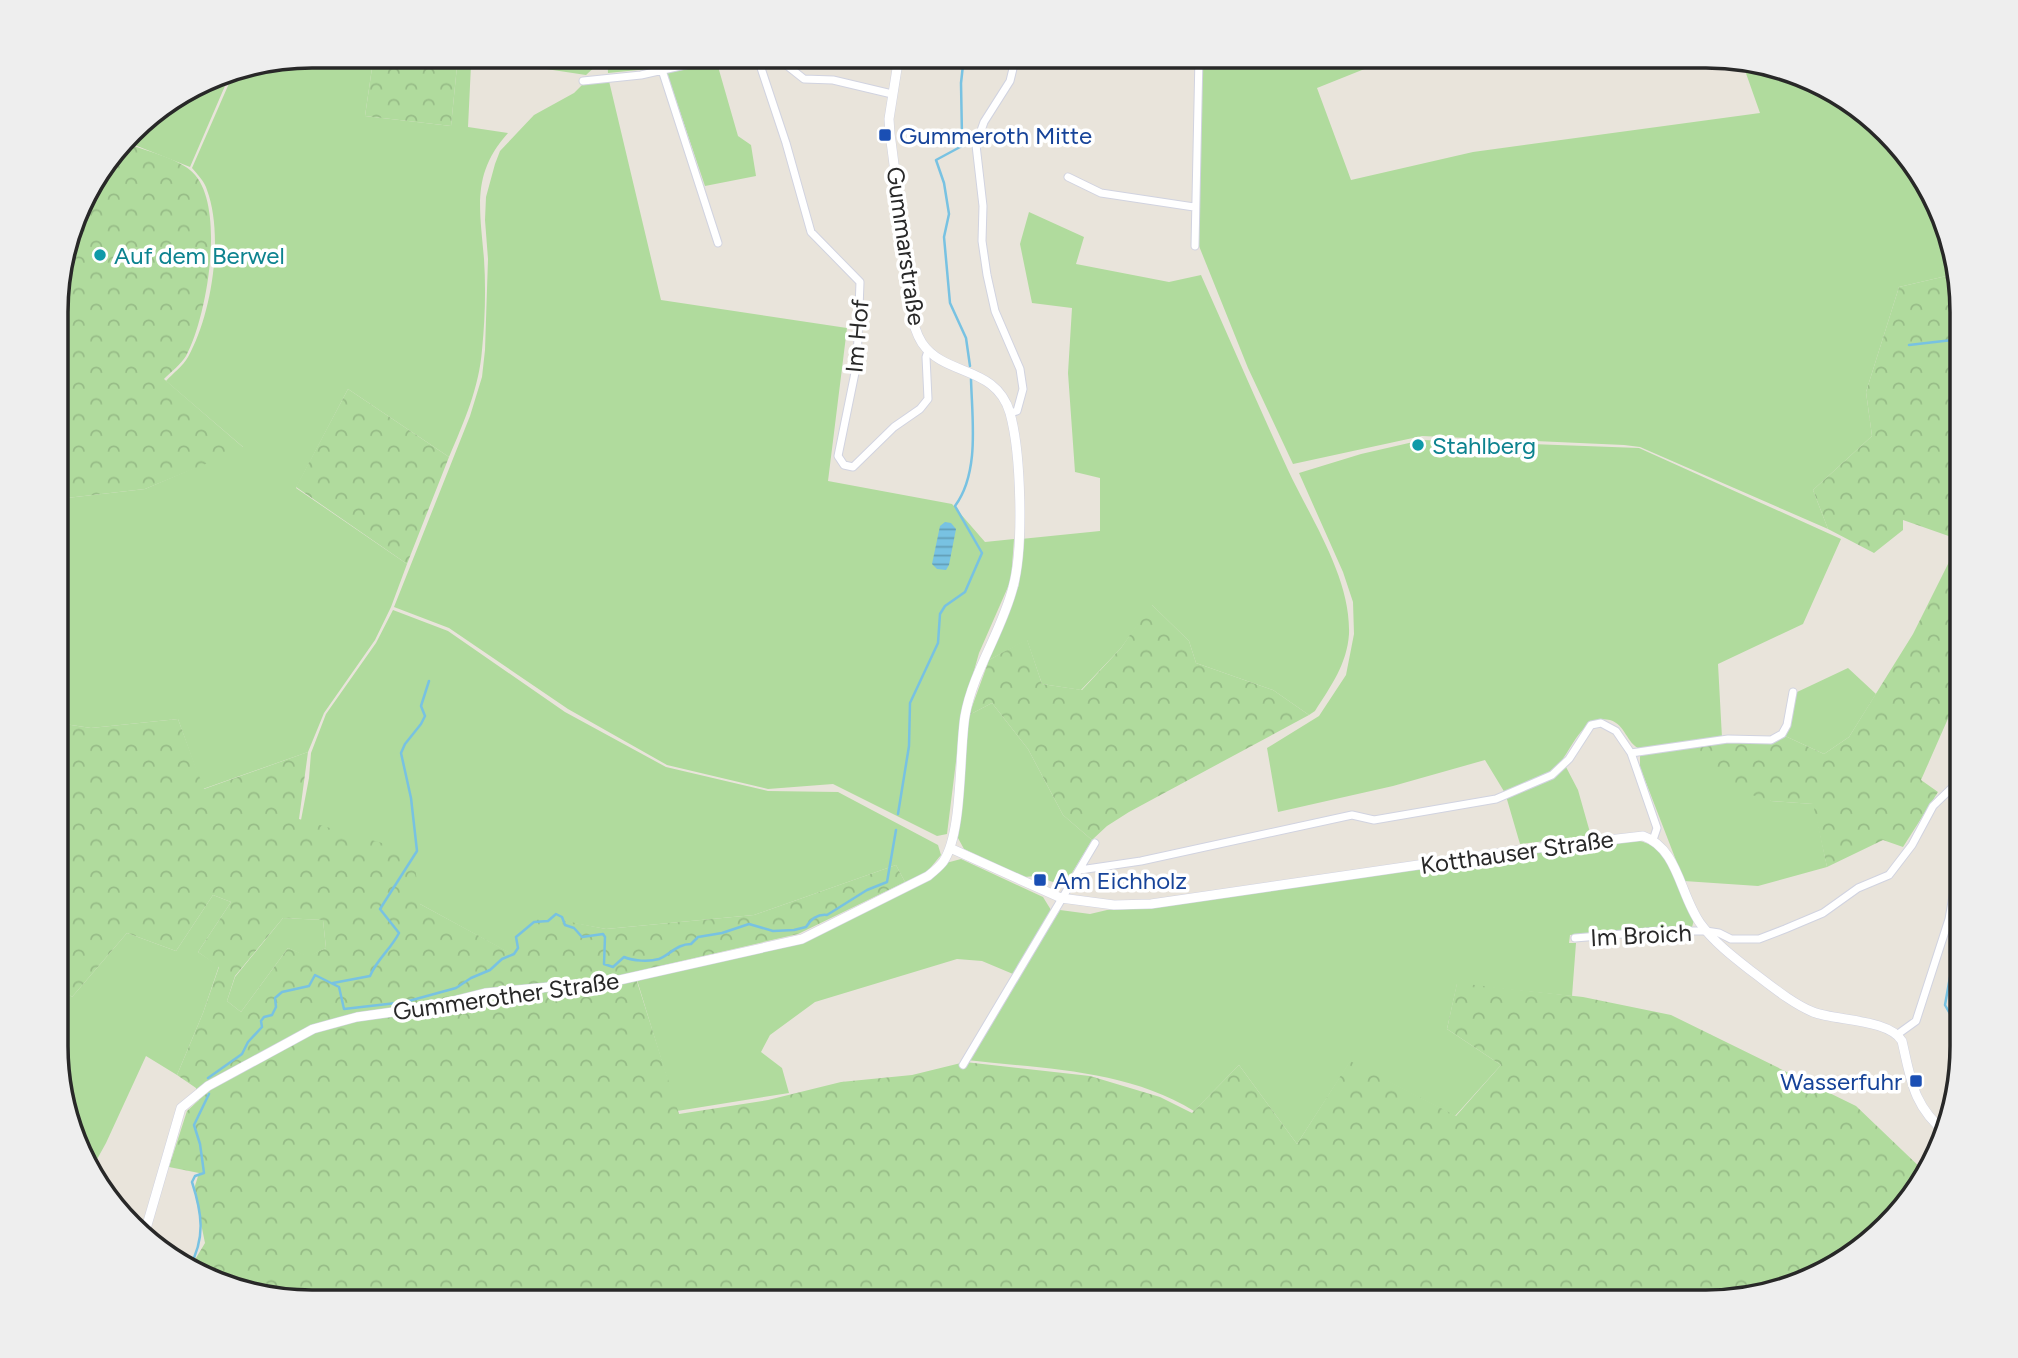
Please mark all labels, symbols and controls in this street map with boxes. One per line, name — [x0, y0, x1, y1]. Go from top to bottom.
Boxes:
place label: Gummeroth Mitte — [899, 121, 1092, 150]
marker: Gummeroth Mitte — [877, 127, 893, 143]
street label: Gummarstraße — [881, 165, 931, 327]
place label: Auf dem Berwel — [114, 241, 285, 270]
marker: Auf dem Berwel — [92, 247, 108, 263]
street label: Im Hof — [839, 298, 875, 374]
place label: Stahlberg — [1432, 431, 1536, 460]
marker: Stahlberg — [1410, 437, 1426, 453]
street label: Kotthauser Straße — [1419, 824, 1615, 880]
place label: Am Eichholz — [1054, 866, 1187, 895]
marker: Am Eichholz — [1032, 872, 1048, 888]
street label: Im Broich — [1590, 918, 1692, 952]
street label: Gummerother Straße — [391, 966, 621, 1026]
place label: Wasserfuhr — [1780, 1067, 1902, 1096]
marker: Wasserfuhr — [1908, 1073, 1924, 1089]

